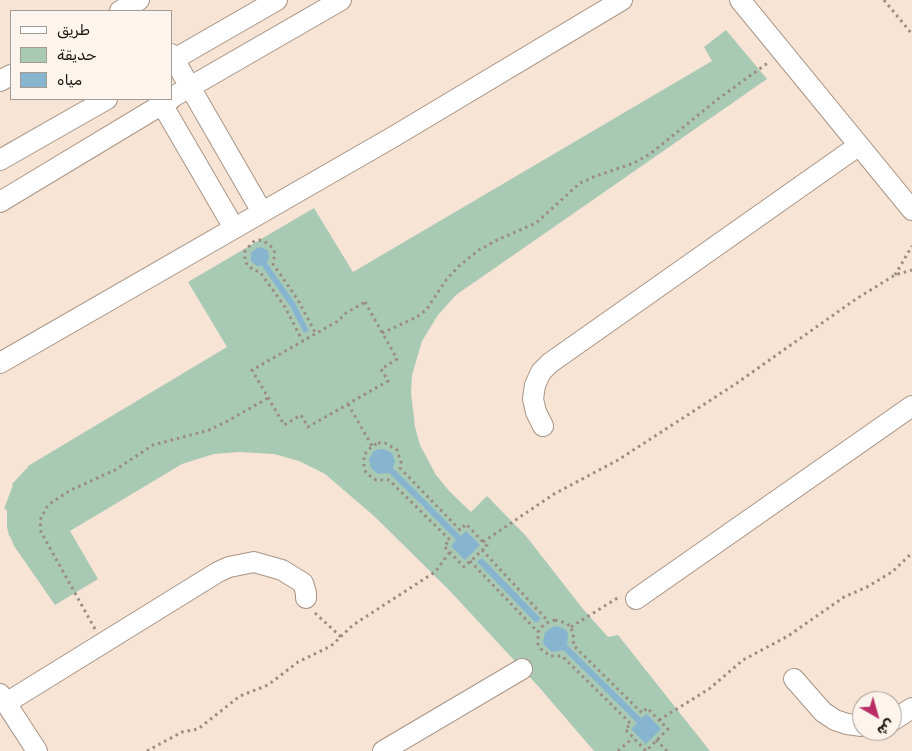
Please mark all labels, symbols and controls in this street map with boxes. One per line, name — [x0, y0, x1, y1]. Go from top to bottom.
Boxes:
legend — [10, 10, 172, 100]
text: طريق — [57, 21, 90, 39]
text: حديقة — [57, 46, 97, 64]
text: مياه — [57, 71, 82, 89]
north arrow — [852, 691, 902, 741]
text: ش — [874, 715, 898, 740]

